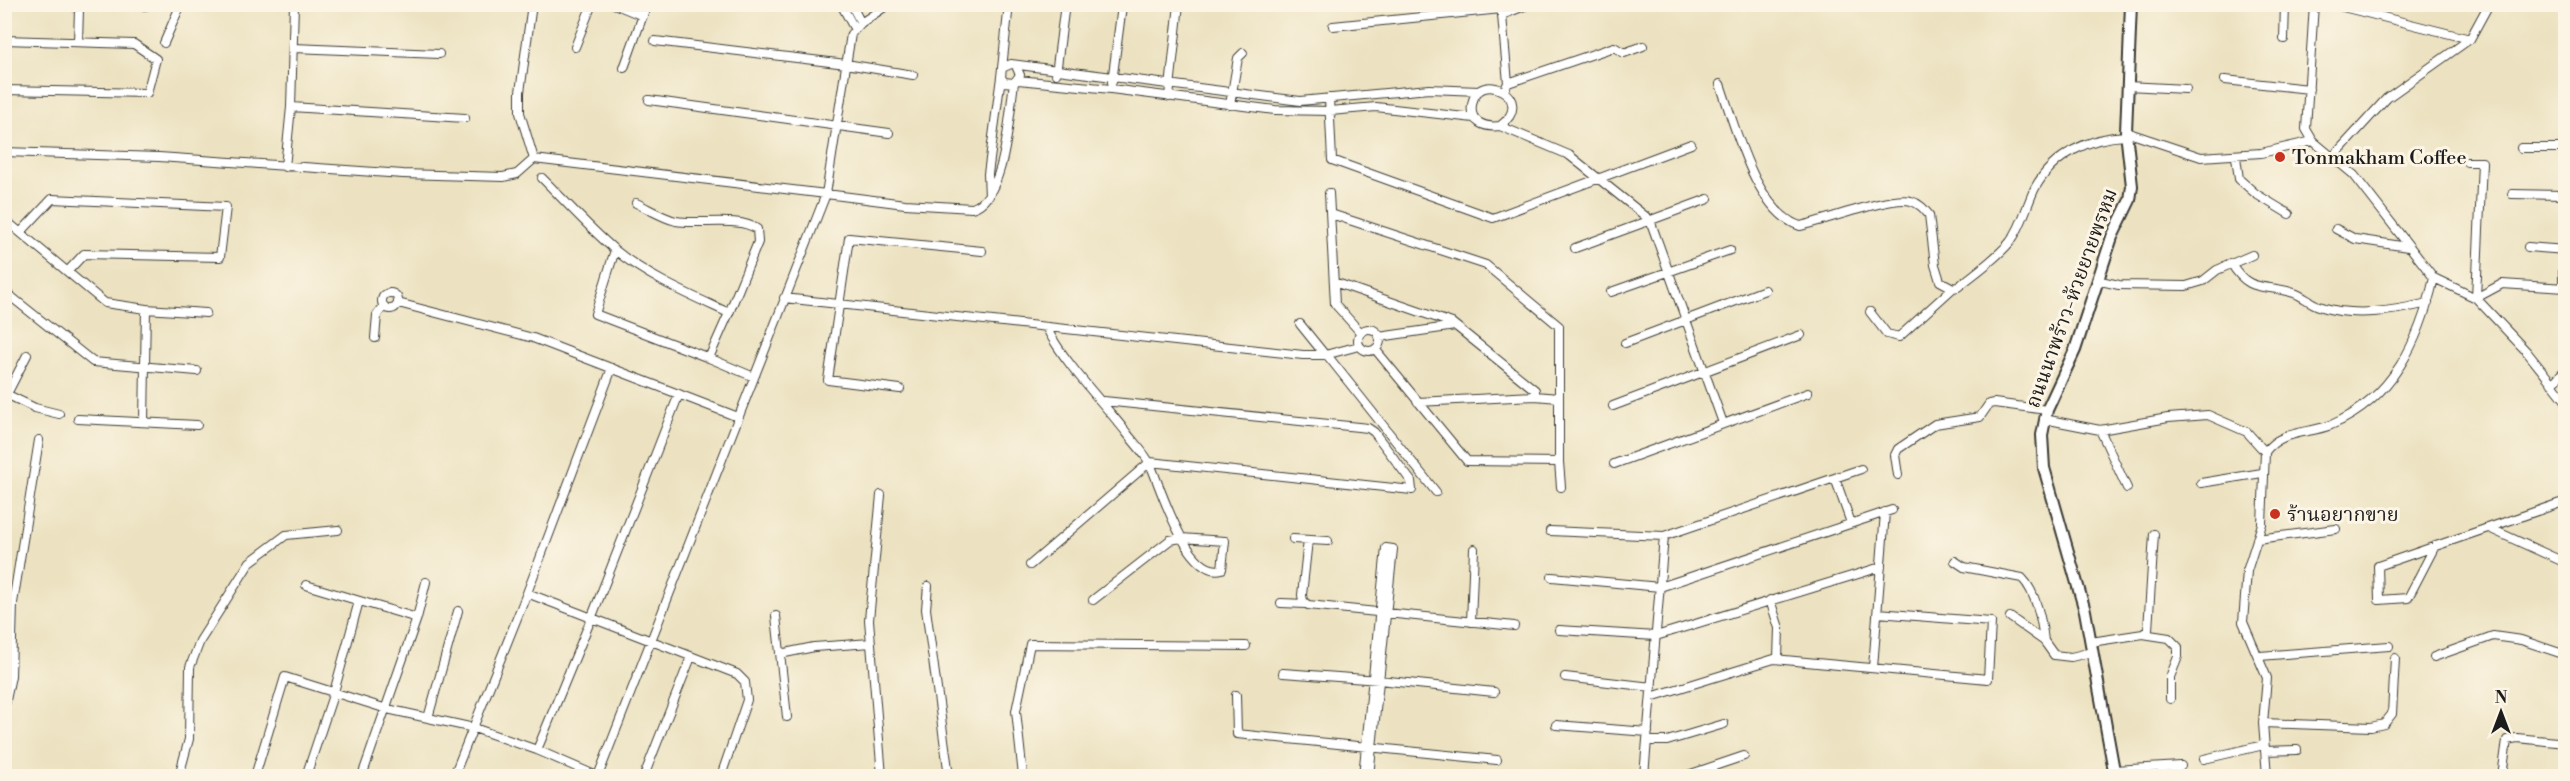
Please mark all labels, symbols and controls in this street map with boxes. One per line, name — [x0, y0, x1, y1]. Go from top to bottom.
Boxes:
place label: Tonmakham Coffee — [2292, 146, 2467, 171]
marker: Tonmakham Coffee — [2273, 150, 2287, 164]
street label: ถนนนาพร้าว-ห้วยยายพรหม — [2021, 185, 2124, 412]
place label: ร้านอยากขาย — [2287, 503, 2399, 528]
marker: ร้านอยากขาย — [2268, 507, 2282, 521]
north arrow — [2471, 682, 2531, 742]
text: N — [2495, 688, 2508, 708]

